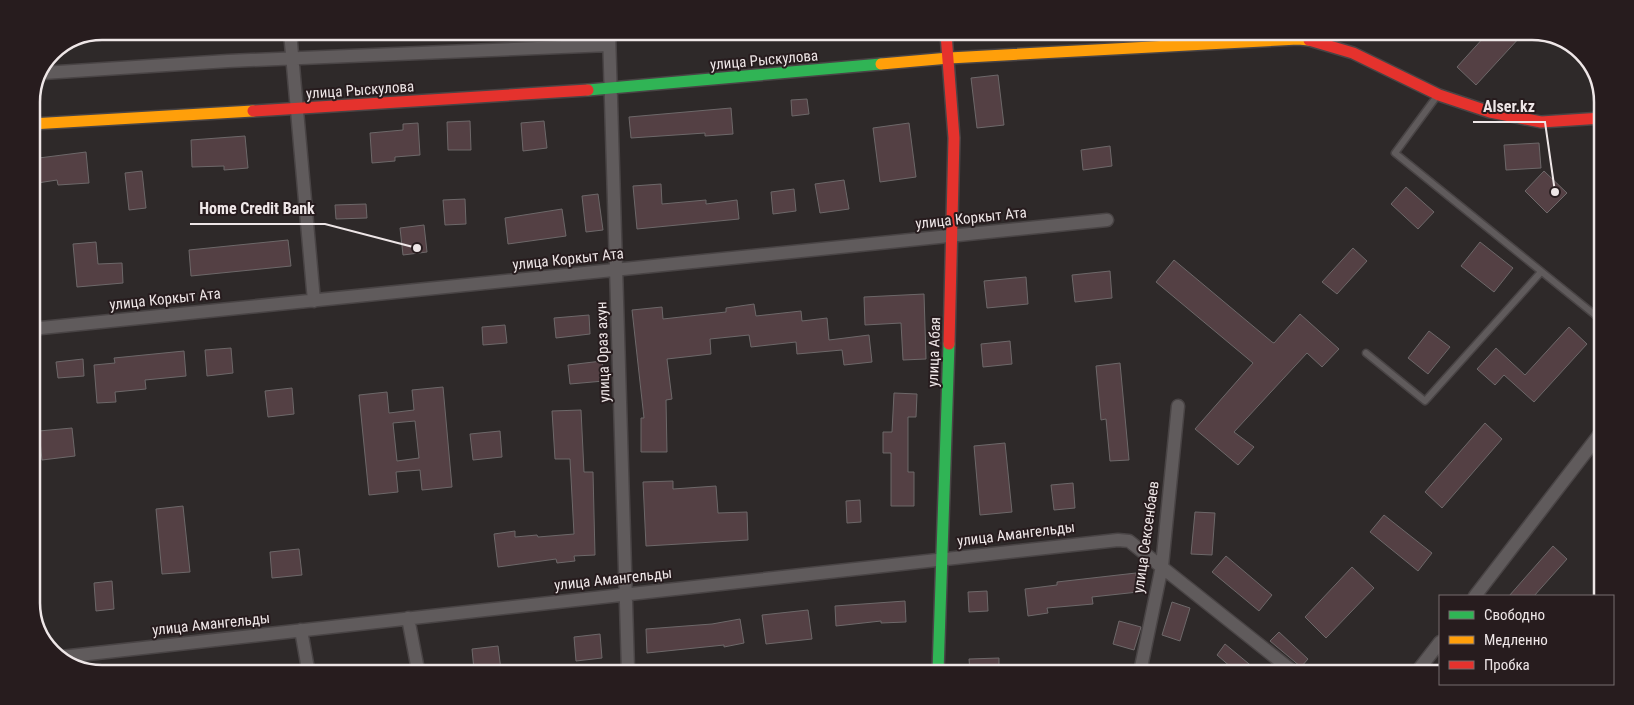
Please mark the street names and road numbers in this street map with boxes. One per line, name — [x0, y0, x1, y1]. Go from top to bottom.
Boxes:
street label: улица Рыскулова — [709, 46, 819, 74]
street label: улица Рыскулова — [305, 77, 415, 103]
street label: улица Коркыт Ата — [914, 203, 1028, 233]
street label: улица Коркыт Ата — [511, 244, 625, 274]
street label: улица Коркыт Ата — [108, 284, 222, 314]
street label: улица Ораз ахун — [592, 301, 614, 403]
street label: улица Абая — [924, 317, 944, 387]
street label: улица Сексенбаев — [1129, 480, 1163, 594]
street label: улица Амангельды — [956, 518, 1076, 550]
street label: улица Амангельды — [553, 564, 673, 594]
street label: улица Амангельды — [151, 609, 271, 639]

